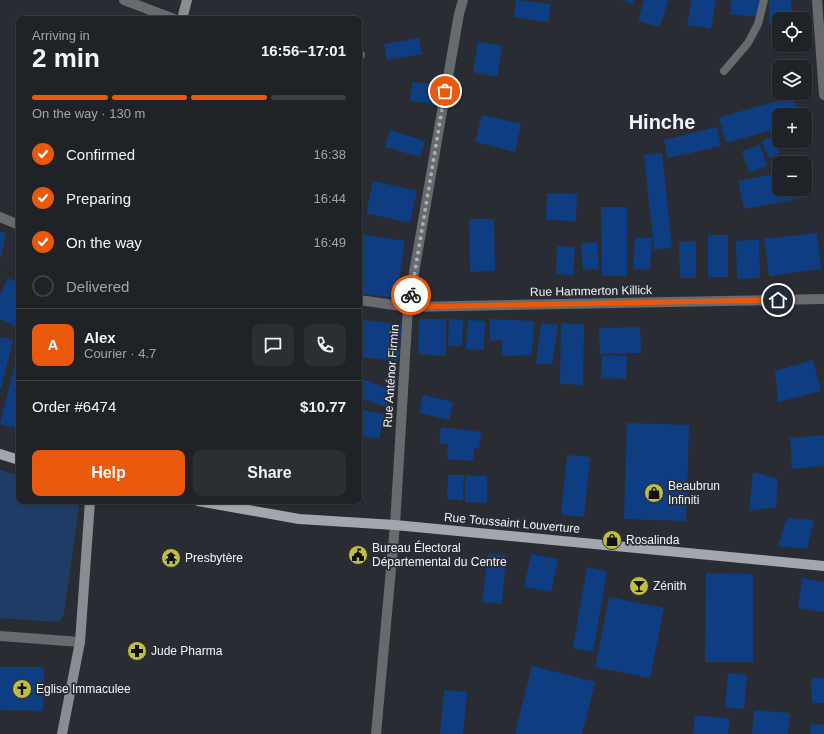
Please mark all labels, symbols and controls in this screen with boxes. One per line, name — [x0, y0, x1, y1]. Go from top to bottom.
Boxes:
map controls — [772, 12, 812, 196]
button: locate — [772, 12, 812, 52]
text: Arriving in — [32, 28, 90, 43]
text: 16:56–17:01 — [261, 42, 346, 59]
text: 2 min — [32, 43, 100, 73]
button: layers — [772, 60, 812, 100]
pin — [428, 74, 462, 108]
icon: bag — [434, 80, 456, 102]
text: On the way · 130 m — [32, 106, 145, 121]
button: + — [772, 108, 812, 148]
district label: Hinche — [629, 111, 695, 133]
icon: check — [32, 143, 54, 165]
text: Confirmed — [66, 146, 135, 163]
text: 16:38 — [313, 147, 346, 162]
button: − — [772, 156, 812, 196]
icon: check — [32, 187, 54, 209]
text: Preparing — [66, 190, 131, 207]
text: 16:44 — [313, 191, 346, 206]
icon: check — [32, 231, 54, 253]
text: On the way — [66, 234, 142, 251]
text: 16:49 — [313, 235, 346, 250]
courier — [391, 275, 431, 315]
text: Delivered — [66, 278, 129, 295]
street label: Rue Hammerton Killick — [530, 283, 653, 299]
pin — [761, 283, 795, 317]
icon: bike — [400, 284, 422, 306]
icon: home — [767, 289, 789, 311]
button: chat — [252, 324, 294, 366]
button: phone — [304, 324, 346, 366]
street label: Rue Anténor Firmin — [380, 324, 402, 428]
text: Alex — [84, 329, 116, 346]
text: A — [48, 336, 58, 353]
text: Courier · 4.7 — [84, 346, 156, 361]
text: Order #6474 — [32, 398, 116, 415]
text: $10.77 — [300, 398, 346, 415]
button: Help — [32, 450, 185, 496]
button: Share — [193, 450, 346, 496]
place label: Beaubrun Infiniti — [668, 479, 720, 507]
shop icon: Beaubrun Infiniti — [643, 482, 665, 504]
street label: Rue Toussaint Louverture — [443, 510, 581, 536]
shop icon: Rosalinda — [601, 529, 623, 551]
place label: Rosalinda — [626, 533, 680, 547]
place label: Bureau Électoral Départemental du Centre — [372, 540, 507, 569]
public building icon: Bureau Électoral Départemental du Centre — [347, 544, 369, 566]
temple icon: Presbytère — [160, 547, 182, 569]
place label: Presbytère — [185, 551, 243, 565]
bar icon: Zénith — [628, 575, 650, 597]
place label: Zénith — [653, 579, 686, 593]
pharmacy icon: Jude Pharma — [126, 640, 148, 662]
place label: Jude Pharma — [151, 644, 223, 658]
church icon: Eglise Immaculee — [11, 678, 33, 700]
place label: Eglise Immaculee — [36, 682, 131, 696]

